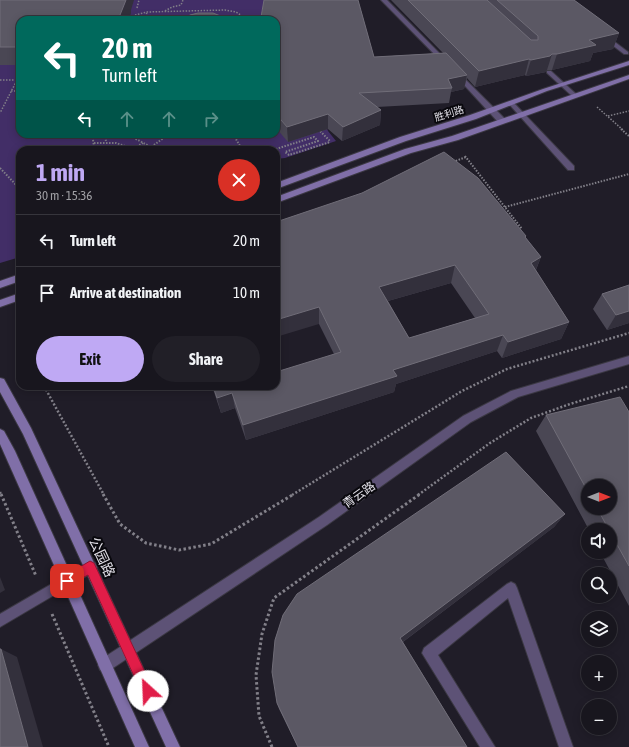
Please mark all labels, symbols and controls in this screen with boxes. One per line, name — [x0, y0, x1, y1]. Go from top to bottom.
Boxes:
icon: left — [36, 32, 88, 84]
text: 20 m — [102, 32, 152, 64]
text: Turn left — [102, 65, 157, 86]
street label: 胜利路 — [433, 104, 465, 123]
icon: left — [74, 108, 96, 130]
icon: ahead — [116, 108, 138, 130]
icon: ahead — [158, 108, 180, 130]
icon: right — [200, 108, 222, 130]
text: 1 min — [36, 159, 85, 186]
button: close — [218, 159, 260, 201]
text: 30 m · 15:36 — [36, 188, 92, 203]
icon: left — [36, 230, 58, 252]
text: Turn left — [70, 232, 116, 249]
text: 20 m — [233, 232, 260, 249]
icon: arrive — [36, 282, 58, 304]
text: Arrive at destination — [70, 284, 181, 301]
text: 10 m — [233, 284, 260, 301]
button: Exit — [36, 336, 144, 382]
button: Share — [152, 336, 260, 382]
street label: 青云路 — [340, 479, 378, 511]
north arrow — [581, 479, 617, 515]
map controls — [581, 479, 617, 735]
button: sound — [581, 523, 617, 559]
street label: 公园路 — [86, 535, 118, 579]
pin — [50, 564, 84, 598]
button: search — [581, 567, 617, 603]
icon: arrive — [56, 570, 78, 592]
button: layers — [581, 611, 617, 647]
button: + — [581, 655, 617, 691]
position arrow — [127, 670, 169, 712]
button: − — [581, 699, 617, 735]

